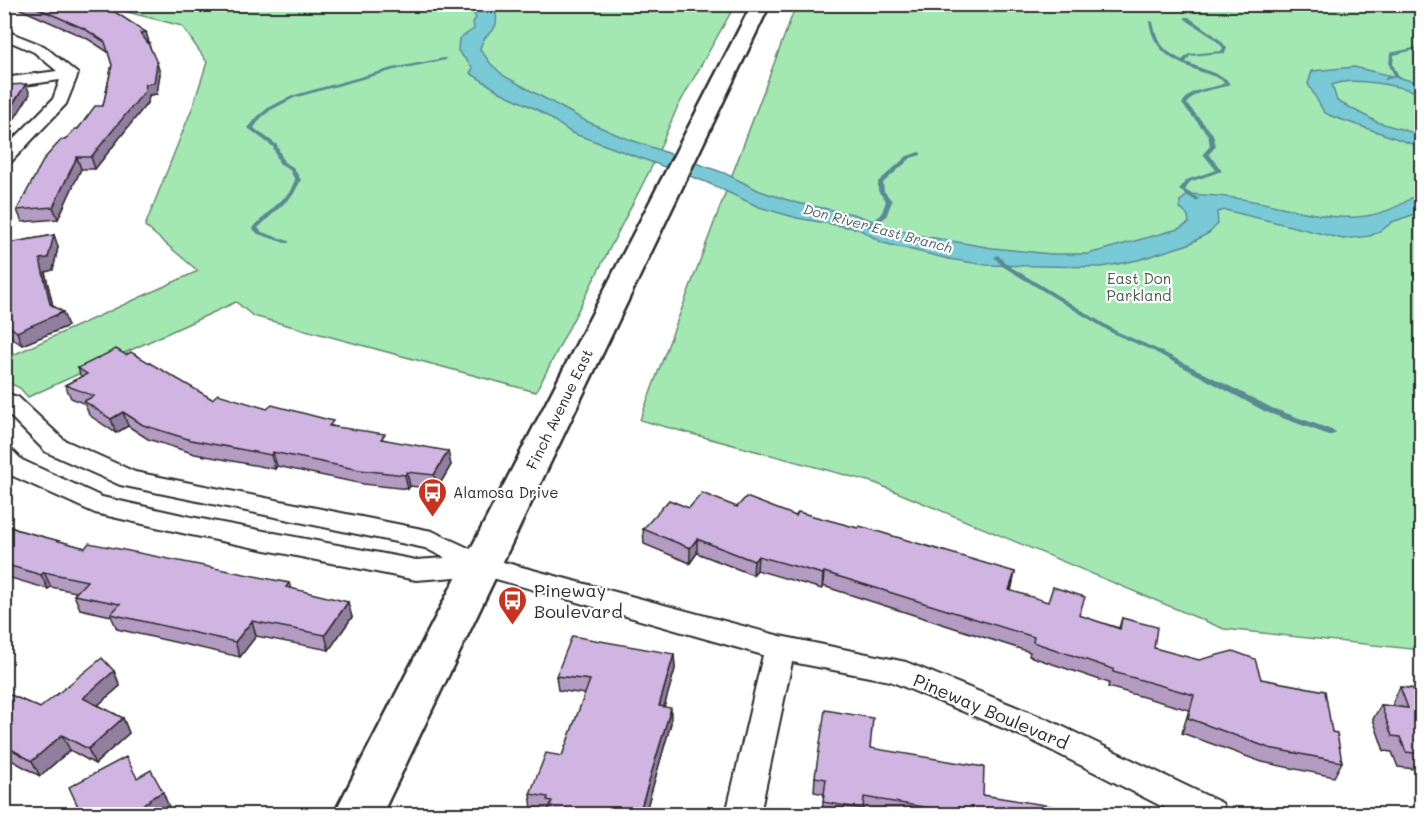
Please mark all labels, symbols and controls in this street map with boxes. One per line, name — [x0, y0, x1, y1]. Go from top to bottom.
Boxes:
water label: Don River East Branch — [801, 199, 955, 257]
park label: East Don Parkland — [1107, 268, 1171, 305]
street label: Finch Avenue East — [521, 345, 597, 473]
bus stop icon: Alamosa Drive — [416, 476, 448, 518]
place label: Alamosa Drive — [453, 482, 558, 502]
place label: Pineway Boulevard — [534, 578, 623, 623]
bus stop icon: Pineway Boulevard — [497, 584, 529, 626]
street label: Pineway Boulevard — [910, 667, 1072, 755]

